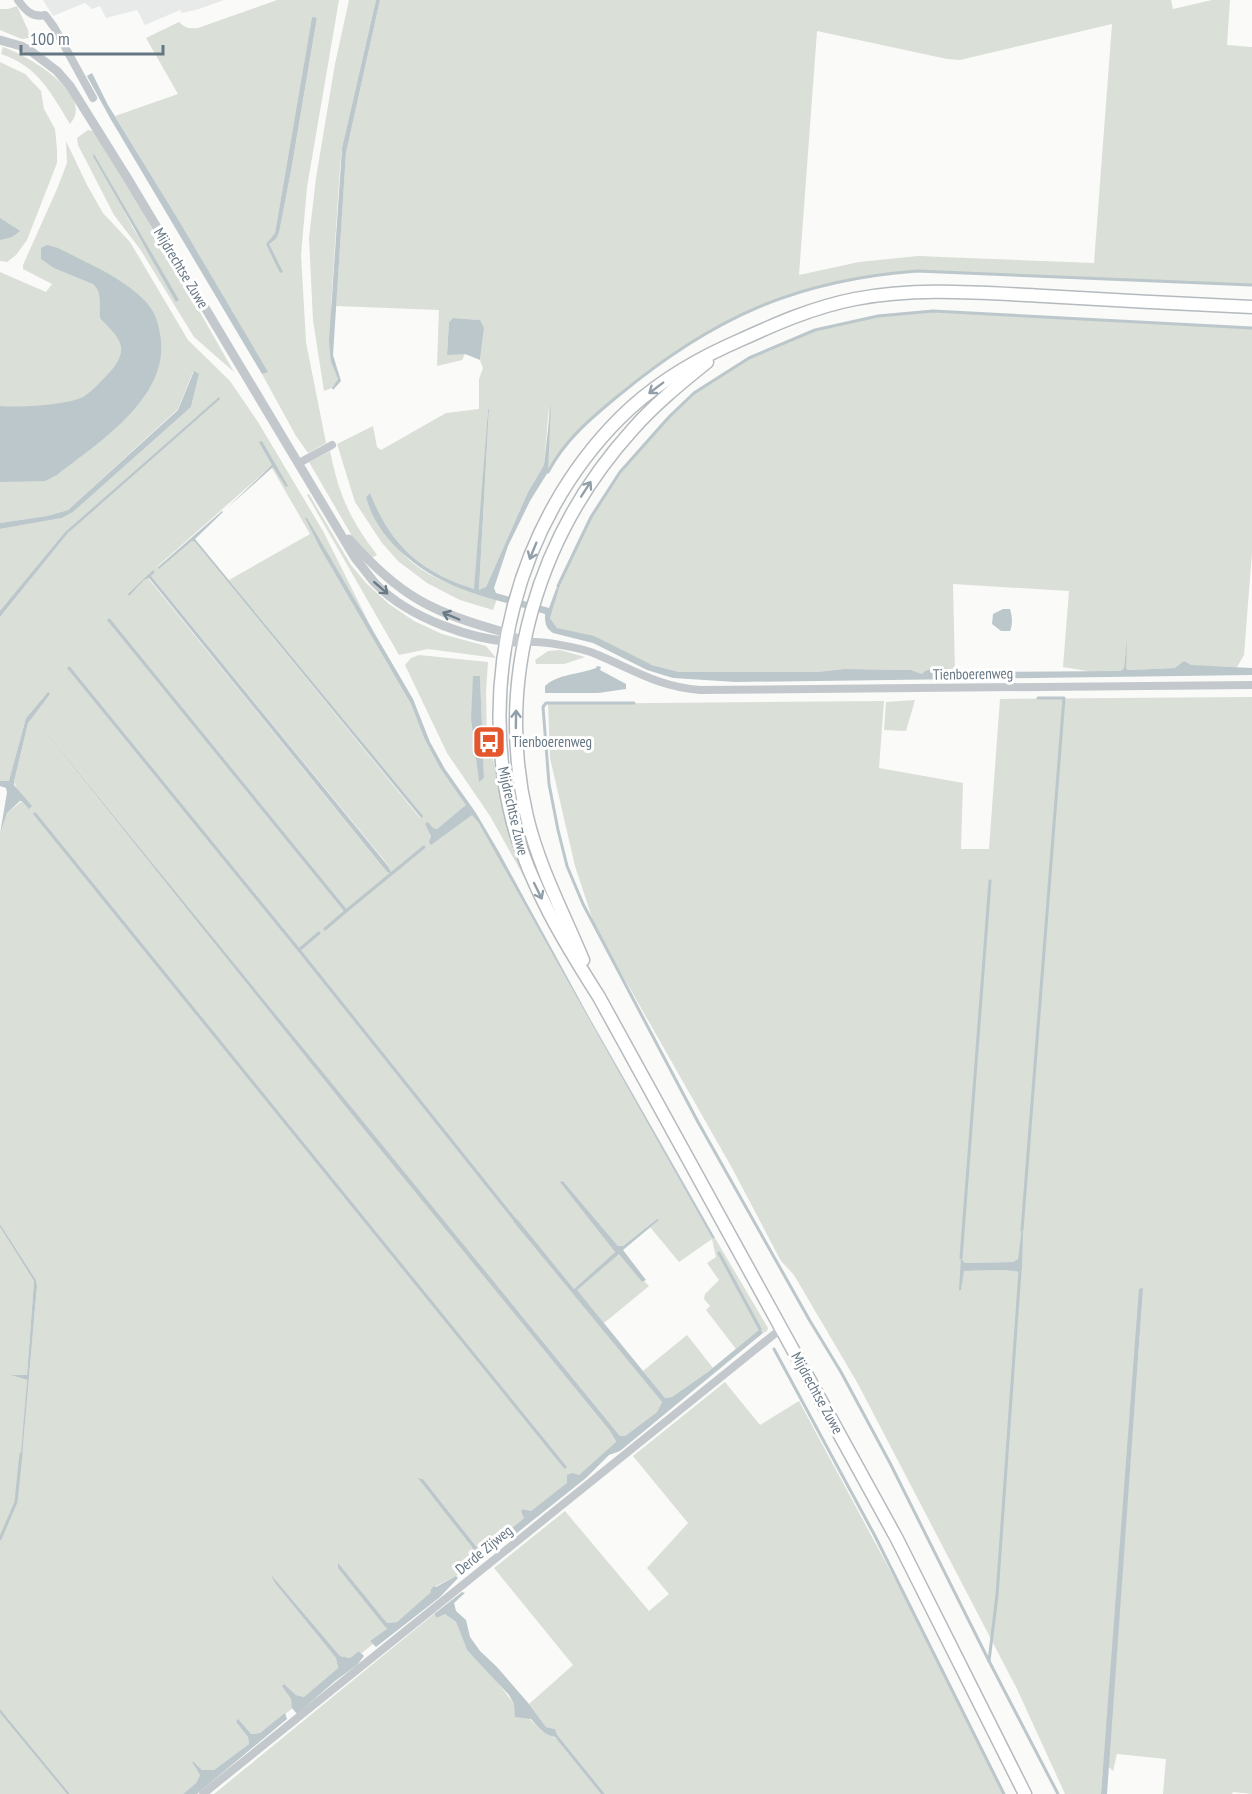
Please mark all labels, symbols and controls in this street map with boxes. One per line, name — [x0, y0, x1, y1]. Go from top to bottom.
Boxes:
scale bar — [21, 18, 164, 56]
text: 100 m — [30, 27, 70, 50]
street label: Mijdrechtse Zuwe — [150, 224, 213, 312]
one-way arrow — [648, 381, 664, 394]
one-way arrow — [580, 481, 593, 498]
one-way arrow — [527, 541, 538, 560]
one-way arrow — [374, 581, 389, 595]
one-way arrow — [442, 610, 461, 621]
street label: Tienboerenweg — [933, 663, 1013, 684]
one-way arrow — [510, 709, 522, 729]
bus stop icon: Tienboerenweg — [471, 724, 507, 760]
place label: Tienboerenweg — [512, 732, 592, 751]
street label: Mijdrechtse Zuwe — [494, 765, 533, 857]
one-way arrow — [533, 881, 545, 899]
street label: Mijdrechtse Zuwe — [787, 1348, 848, 1437]
street label: Derde Zijweg — [451, 1521, 516, 1578]

